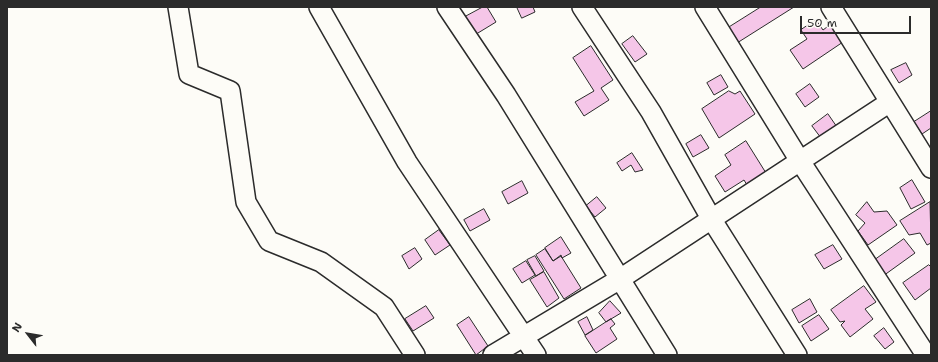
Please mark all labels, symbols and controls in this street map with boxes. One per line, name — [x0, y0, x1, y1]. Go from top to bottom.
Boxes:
scale bar — [802, 8, 913, 34]
text: 50 m — [807, 15, 837, 31]
north arrow — [8, 314, 48, 354]
text: N — [9, 320, 26, 335]

